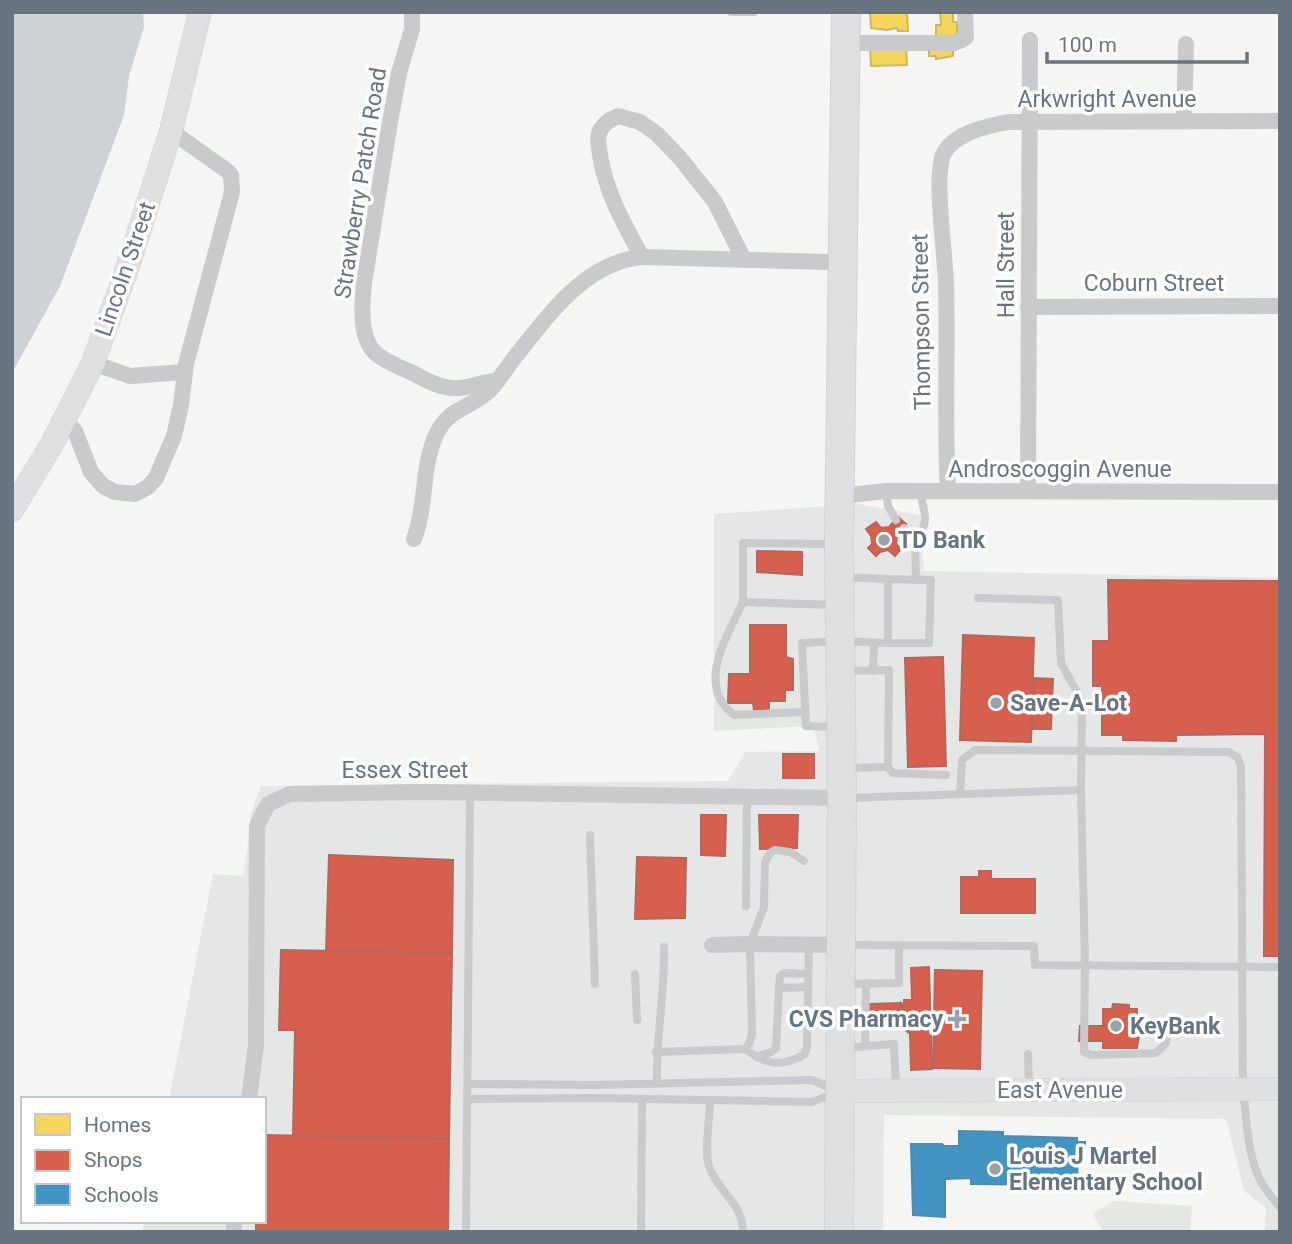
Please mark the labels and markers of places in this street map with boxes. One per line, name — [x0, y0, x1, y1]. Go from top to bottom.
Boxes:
place label: TD Bank — [898, 527, 986, 554]
marker: TD Bank — [876, 532, 892, 548]
place label: Save-A-Lot — [1010, 690, 1127, 717]
marker: Save-A-Lot — [988, 695, 1004, 711]
place label: CVS Pharmacy — [789, 1006, 943, 1033]
marker: CVS Pharmacy — [949, 1011, 965, 1027]
place label: KeyBank — [1130, 1013, 1221, 1040]
marker: KeyBank — [1108, 1018, 1124, 1034]
place label: Louis J Martel Elementary School — [1009, 1143, 1203, 1196]
marker: Louis J Martel Elementary School — [987, 1161, 1003, 1177]

